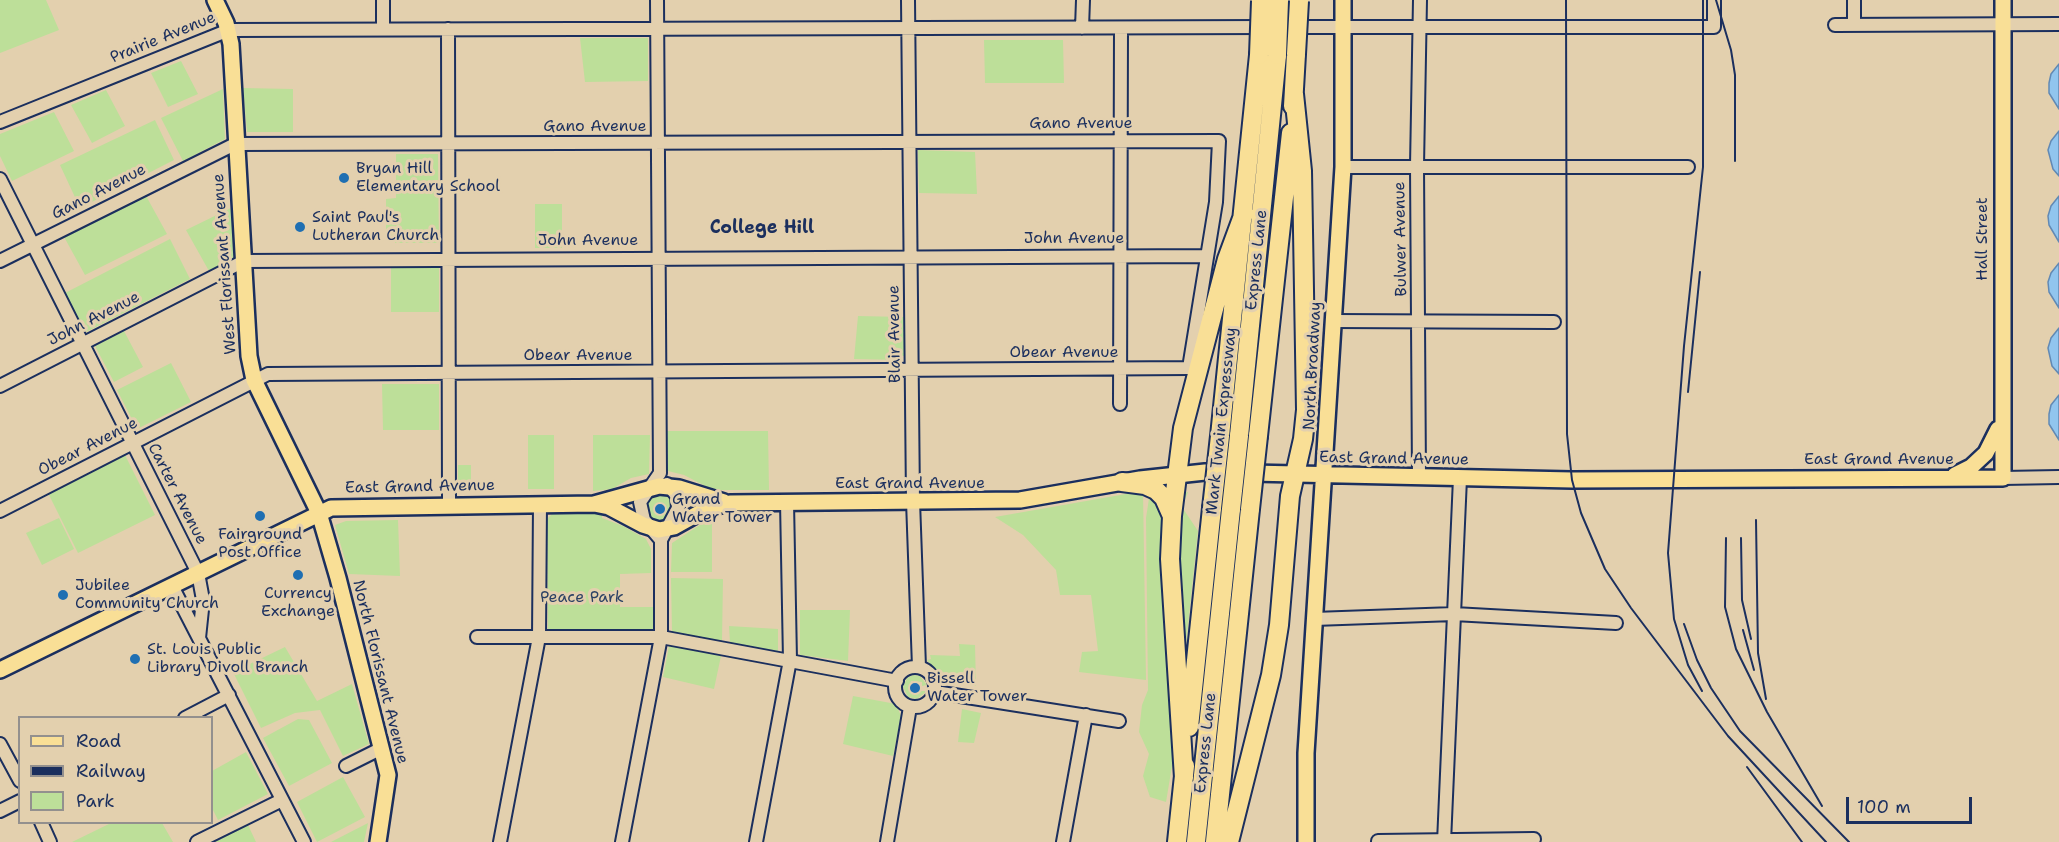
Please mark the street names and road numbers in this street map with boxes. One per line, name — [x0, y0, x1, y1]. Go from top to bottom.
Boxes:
street label: Prairie Avenue — [108, 8, 218, 68]
street label: Gano Avenue — [1029, 114, 1133, 134]
street label: Gano Avenue — [543, 117, 647, 137]
street label: Gano Avenue — [49, 160, 149, 224]
street label: West Florissant Avenue — [209, 173, 241, 355]
street label: Bulwer Avenue — [1390, 181, 1412, 297]
street label: Hall Street — [1973, 197, 1993, 281]
street label: Express Lane — [1242, 209, 1272, 311]
street label: John Avenue — [1024, 229, 1124, 249]
street label: John Avenue — [538, 231, 638, 251]
street label: Blair Avenue — [885, 285, 905, 383]
street label: John Avenue — [45, 288, 143, 350]
street label: North Broadway — [1300, 301, 1326, 431]
street label: Mark Twain Expressway — [1203, 326, 1241, 516]
street label: Obear Avenue — [1009, 343, 1119, 363]
street label: Obear Avenue — [523, 346, 633, 366]
street label: Obear Avenue — [35, 414, 141, 480]
street label: Carter Avenue — [143, 440, 211, 548]
street label: East Grand Avenue — [1319, 448, 1469, 470]
street label: East Grand Avenue — [1804, 450, 1954, 470]
street label: East Grand Avenue — [835, 474, 985, 494]
street label: East Grand Avenue — [345, 476, 495, 498]
street label: North Florissant Avenue — [348, 578, 412, 766]
street label: Express Lane — [1191, 692, 1221, 794]

